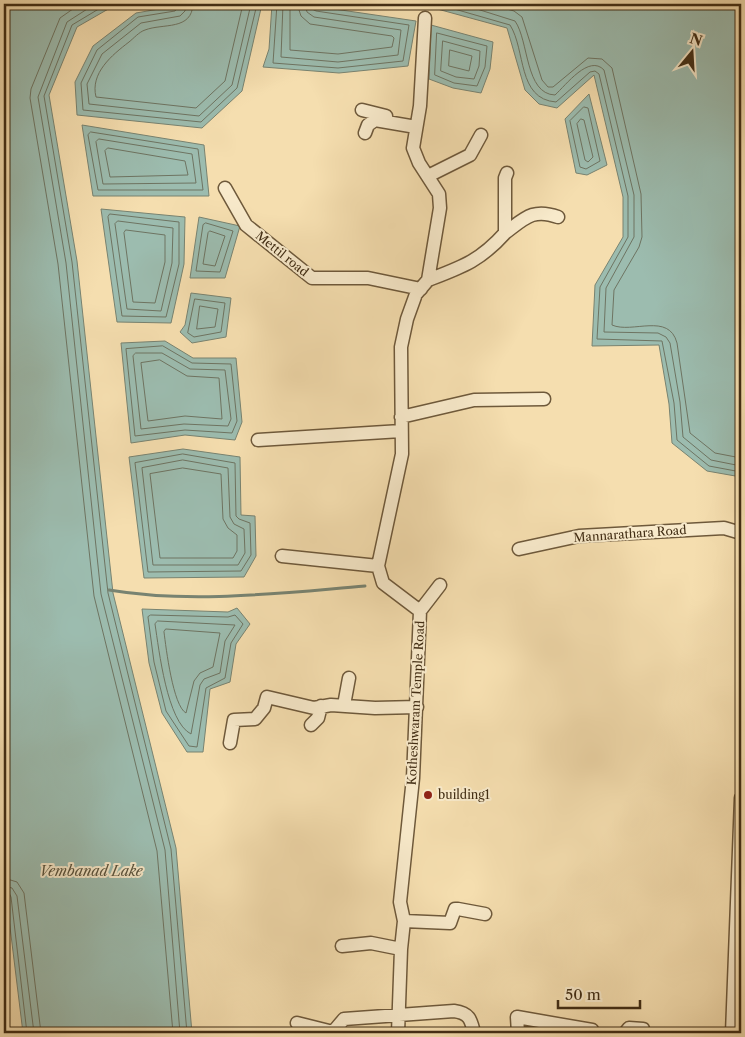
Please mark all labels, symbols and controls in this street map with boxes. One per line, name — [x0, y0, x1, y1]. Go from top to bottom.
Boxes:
north arrow — [668, 28, 718, 78]
text: N — [687, 29, 705, 50]
street label: Mettil road — [253, 228, 312, 280]
street label: Mannarathara Road — [573, 522, 688, 545]
street label: Kotheshwaram Temple Road — [404, 620, 427, 786]
place label: building1 — [438, 787, 490, 802]
marker: building1 — [422, 789, 434, 801]
water label: Vembanad Lake — [39, 862, 144, 880]
scale bar — [558, 977, 640, 1009]
text: 50 m — [565, 985, 601, 1004]

